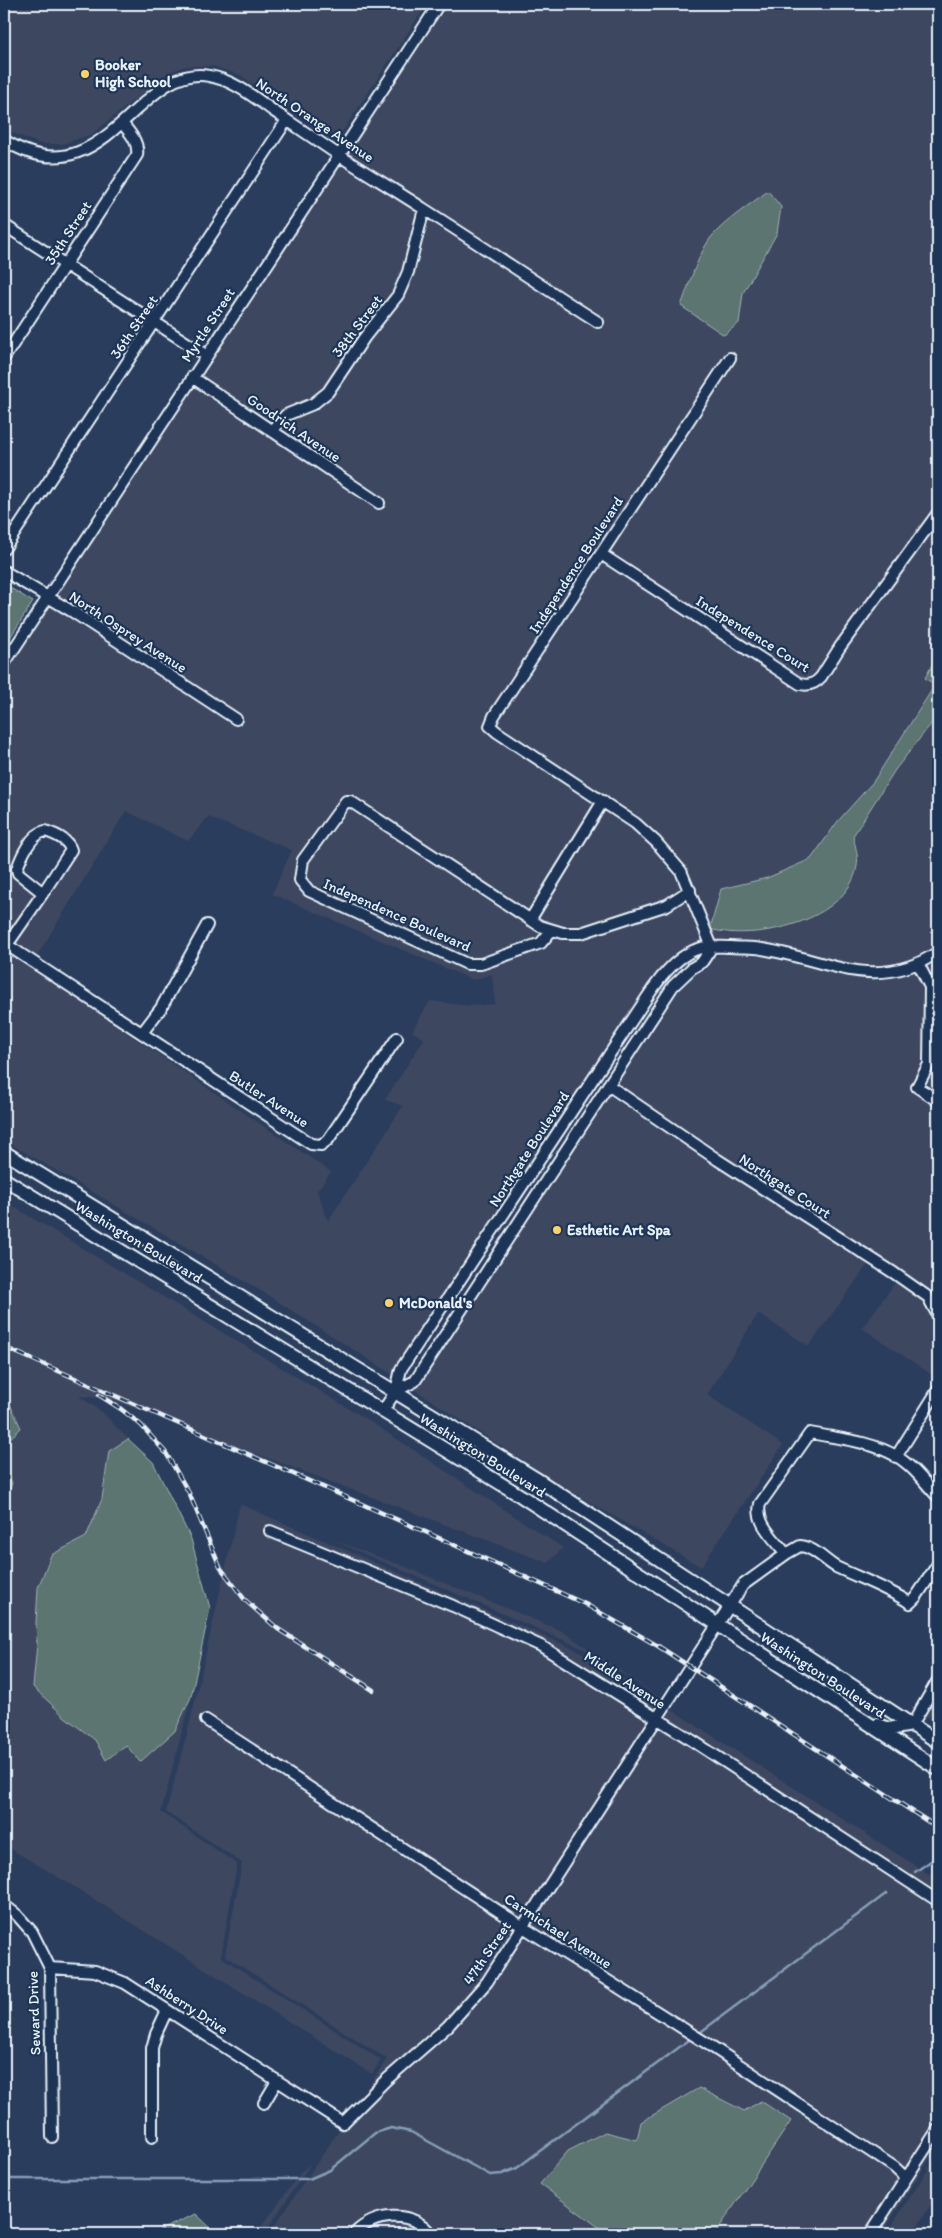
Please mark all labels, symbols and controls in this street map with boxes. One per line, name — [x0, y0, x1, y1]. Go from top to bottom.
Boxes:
place label: Booker High School — [95, 56, 172, 92]
marker: Booker High School — [79, 68, 91, 80]
street label: North Orange Avenue — [253, 74, 377, 166]
street label: 35th Street — [41, 197, 96, 268]
street label: Myrtle Street — [177, 284, 239, 365]
street label: 38th Street — [328, 291, 386, 361]
street label: 36th Street — [106, 292, 162, 362]
street label: Goodrich Avenue — [244, 390, 344, 466]
street label: Independence Boulevard — [525, 493, 627, 637]
street label: North Osprey Avenue — [66, 587, 190, 677]
street label: Independence Court — [693, 592, 814, 677]
street label: Independence Boulevard — [320, 874, 474, 956]
street label: Butler Avenue — [226, 1067, 312, 1131]
street label: Northgate Boulevard — [485, 1088, 573, 1210]
street label: Northgate Court — [736, 1150, 835, 1223]
street label: Washington Boulevard — [72, 1197, 207, 1288]
place label: Esthetic Art Spa — [567, 1221, 671, 1240]
marker: Esthetic Art Spa — [551, 1224, 563, 1236]
place label: McDonald's — [399, 1294, 473, 1312]
marker: McDonald's — [383, 1297, 395, 1309]
street label: Washington Boulevard — [416, 1409, 550, 1502]
street label: Washington Boulevard — [757, 1628, 890, 1723]
street label: Middle Avenue — [581, 1647, 669, 1713]
street label: Carmichael Avenue — [501, 1890, 615, 1972]
street label: 47th Street — [459, 1917, 515, 1988]
street label: Seward Drive — [24, 1971, 44, 2055]
street label: Ashberry Drive — [142, 1972, 232, 2038]

